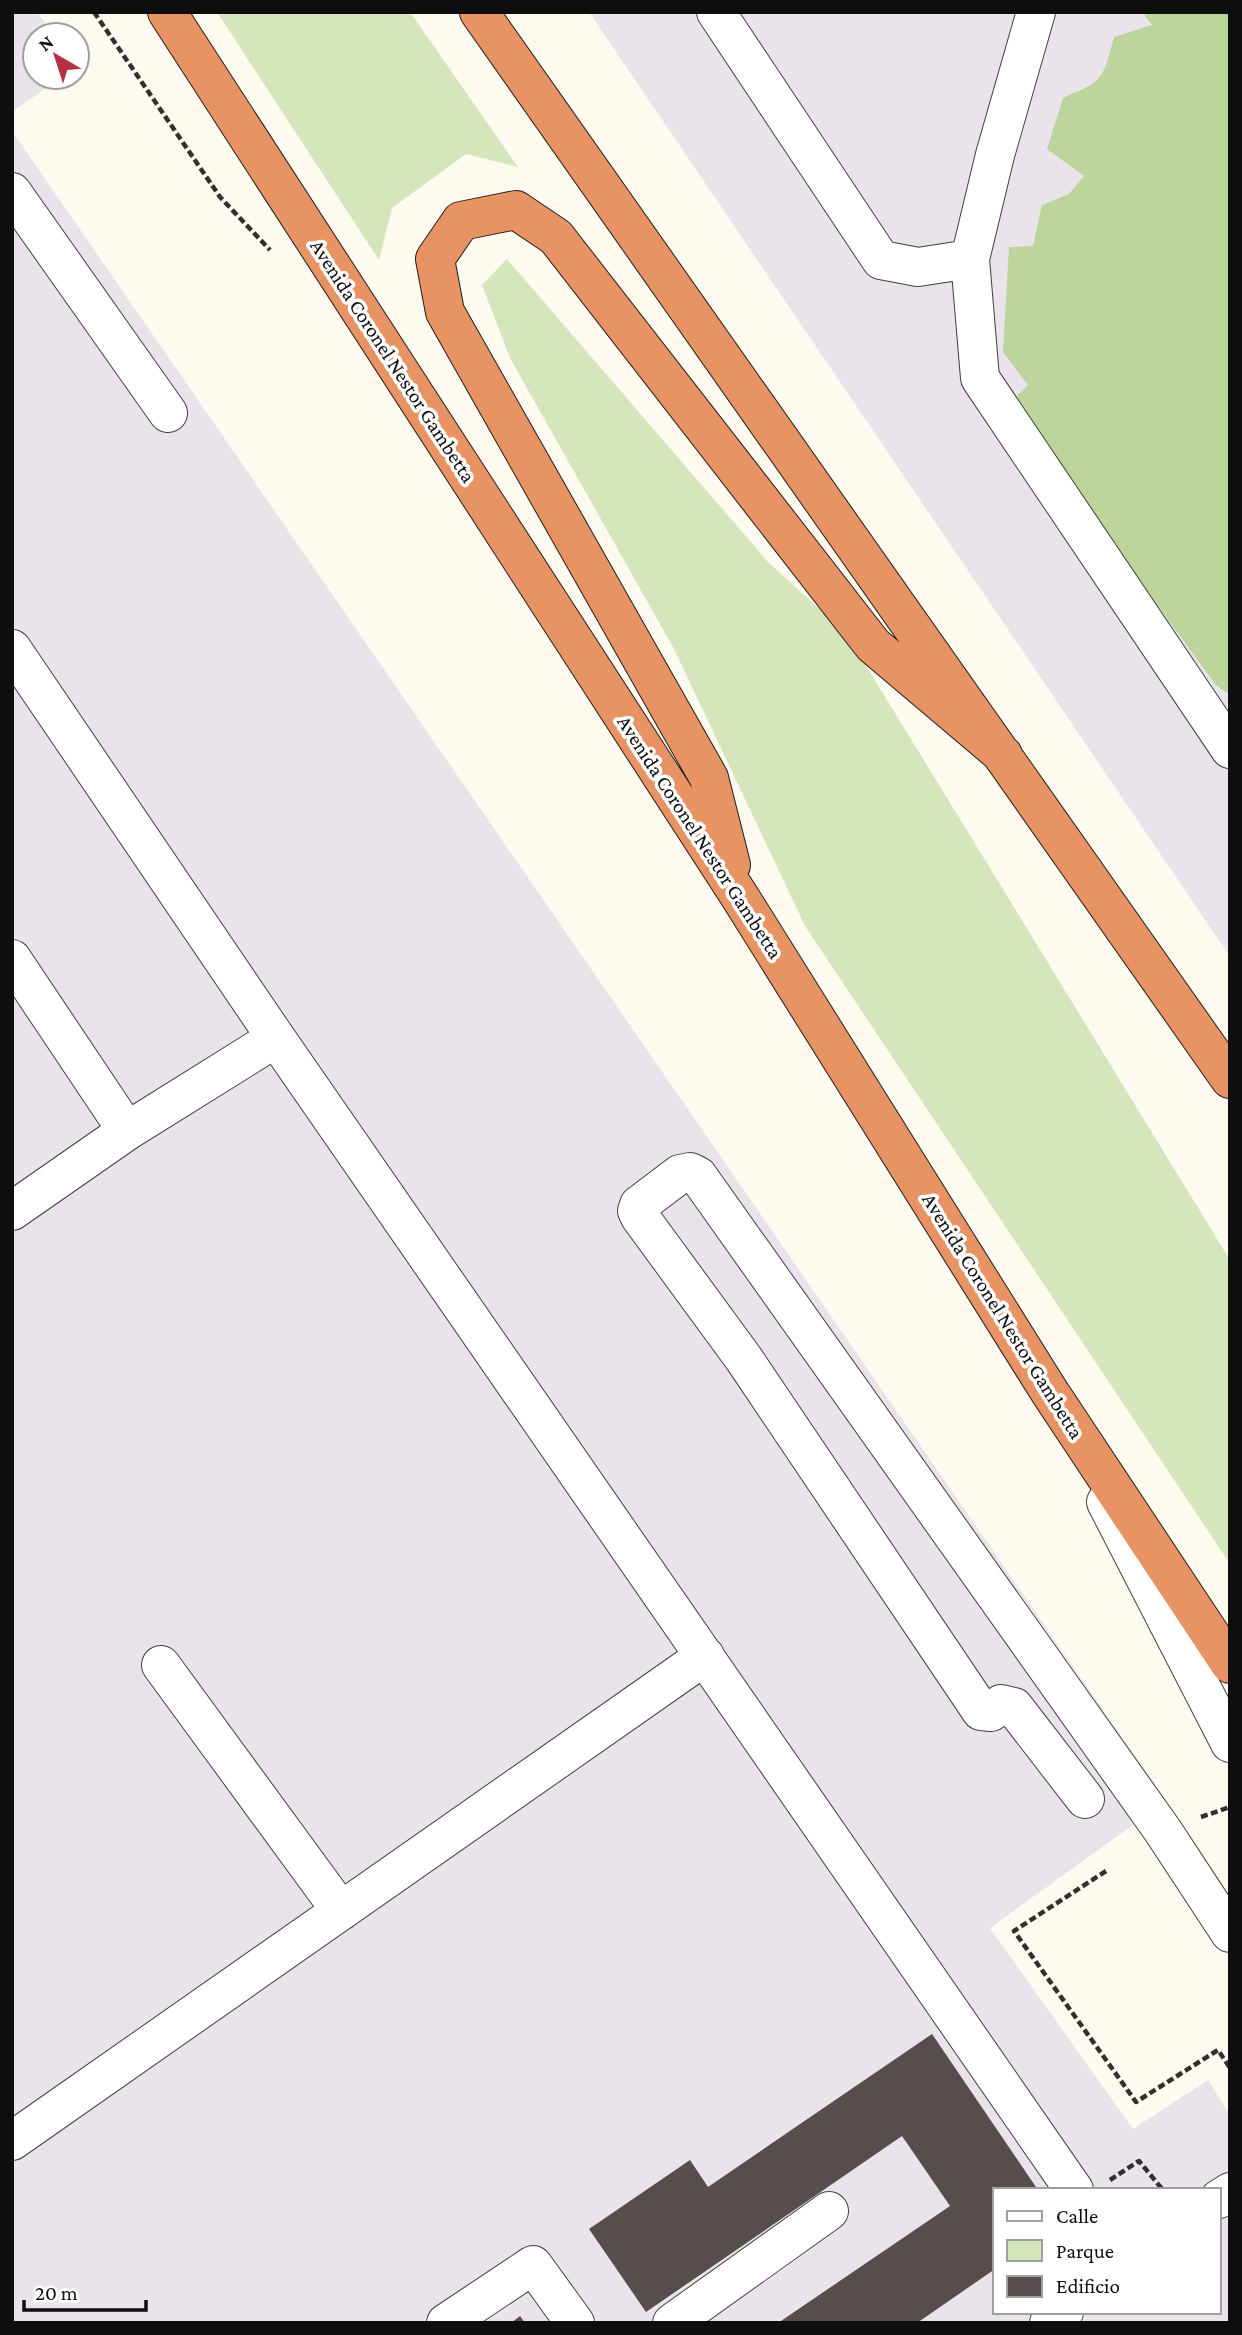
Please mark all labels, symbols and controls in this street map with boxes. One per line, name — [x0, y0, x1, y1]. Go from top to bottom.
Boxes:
north arrow — [21, 21, 91, 91]
text: N — [34, 31, 57, 55]
street label: Avenida Coronel Nestor Gambetta — [305, 235, 481, 487]
street label: Avenida Coronel Nestor Gambetta — [612, 711, 788, 963]
street label: Avenida Coronel Nestor Gambetta — [917, 1189, 1089, 1443]
legend — [993, 2188, 1221, 2314]
text: Calle — [1056, 2204, 1098, 2228]
text: Parque — [1056, 2239, 1114, 2263]
scale bar — [24, 2268, 147, 2312]
text: Edificio — [1056, 2274, 1120, 2298]
text: 20 m — [35, 2281, 78, 2305]

